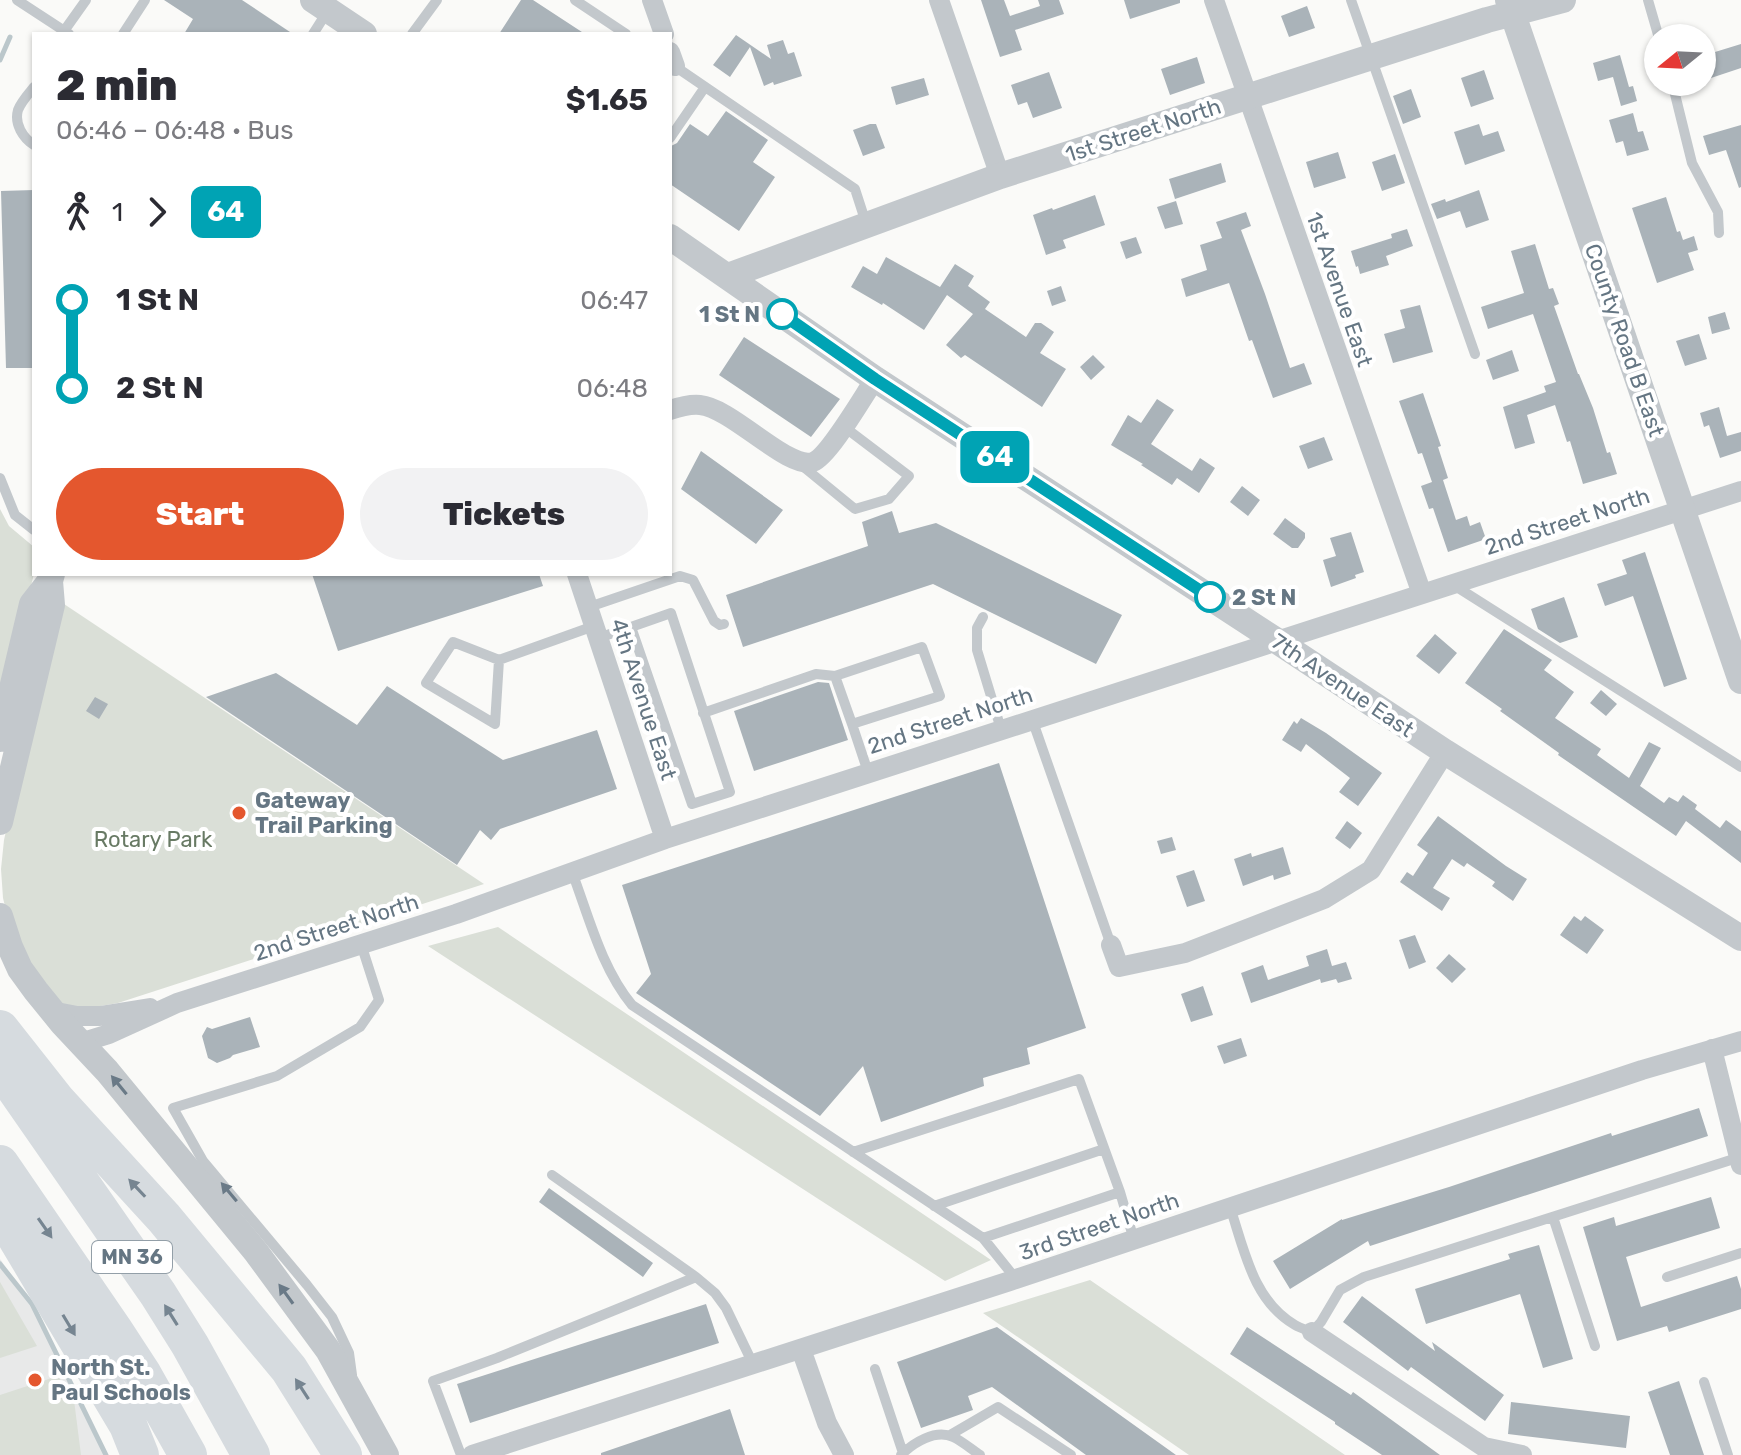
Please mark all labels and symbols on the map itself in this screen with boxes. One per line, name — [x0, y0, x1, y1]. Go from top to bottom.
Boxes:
north arrow — [1644, 24, 1716, 96]
street label: 1st Street North — [1062, 93, 1224, 168]
street label: 1st Avenue East — [1300, 208, 1379, 370]
street label: County Road B East — [1579, 240, 1670, 440]
marker: 1 St N — [767, 299, 797, 329]
place label: 1 St N — [699, 301, 760, 328]
line badge: 64 — [959, 431, 1031, 483]
street label: 2nd Street North — [1481, 482, 1653, 561]
marker: 2 St N — [1195, 582, 1225, 612]
place label: 2 St N — [1232, 584, 1296, 611]
street label: 4th Avenue East — [605, 615, 682, 784]
street label: 7th Avenue East — [1266, 628, 1419, 743]
street label: 2nd Street North — [864, 681, 1036, 760]
place label: Gateway Trail Parking — [255, 787, 393, 839]
marker: Gateway Trail Parking — [230, 804, 248, 822]
park label: Rotary Park — [94, 826, 213, 853]
street label: 2nd Street North — [250, 888, 422, 967]
one-way arrow — [111, 1076, 128, 1096]
one-way arrow — [128, 1179, 146, 1198]
one-way arrow — [221, 1182, 238, 1202]
street label: 3rd Street North — [1016, 1187, 1183, 1266]
one-way arrow — [37, 1218, 52, 1239]
road number: MN 36 — [92, 1241, 172, 1273]
one-way arrow — [279, 1283, 295, 1304]
one-way arrow — [163, 1304, 178, 1325]
one-way arrow — [61, 1314, 75, 1336]
place label: North St. Paul Schools — [51, 1354, 191, 1406]
marker: North St. Paul Schools — [26, 1371, 44, 1389]
one-way arrow — [295, 1378, 310, 1400]

